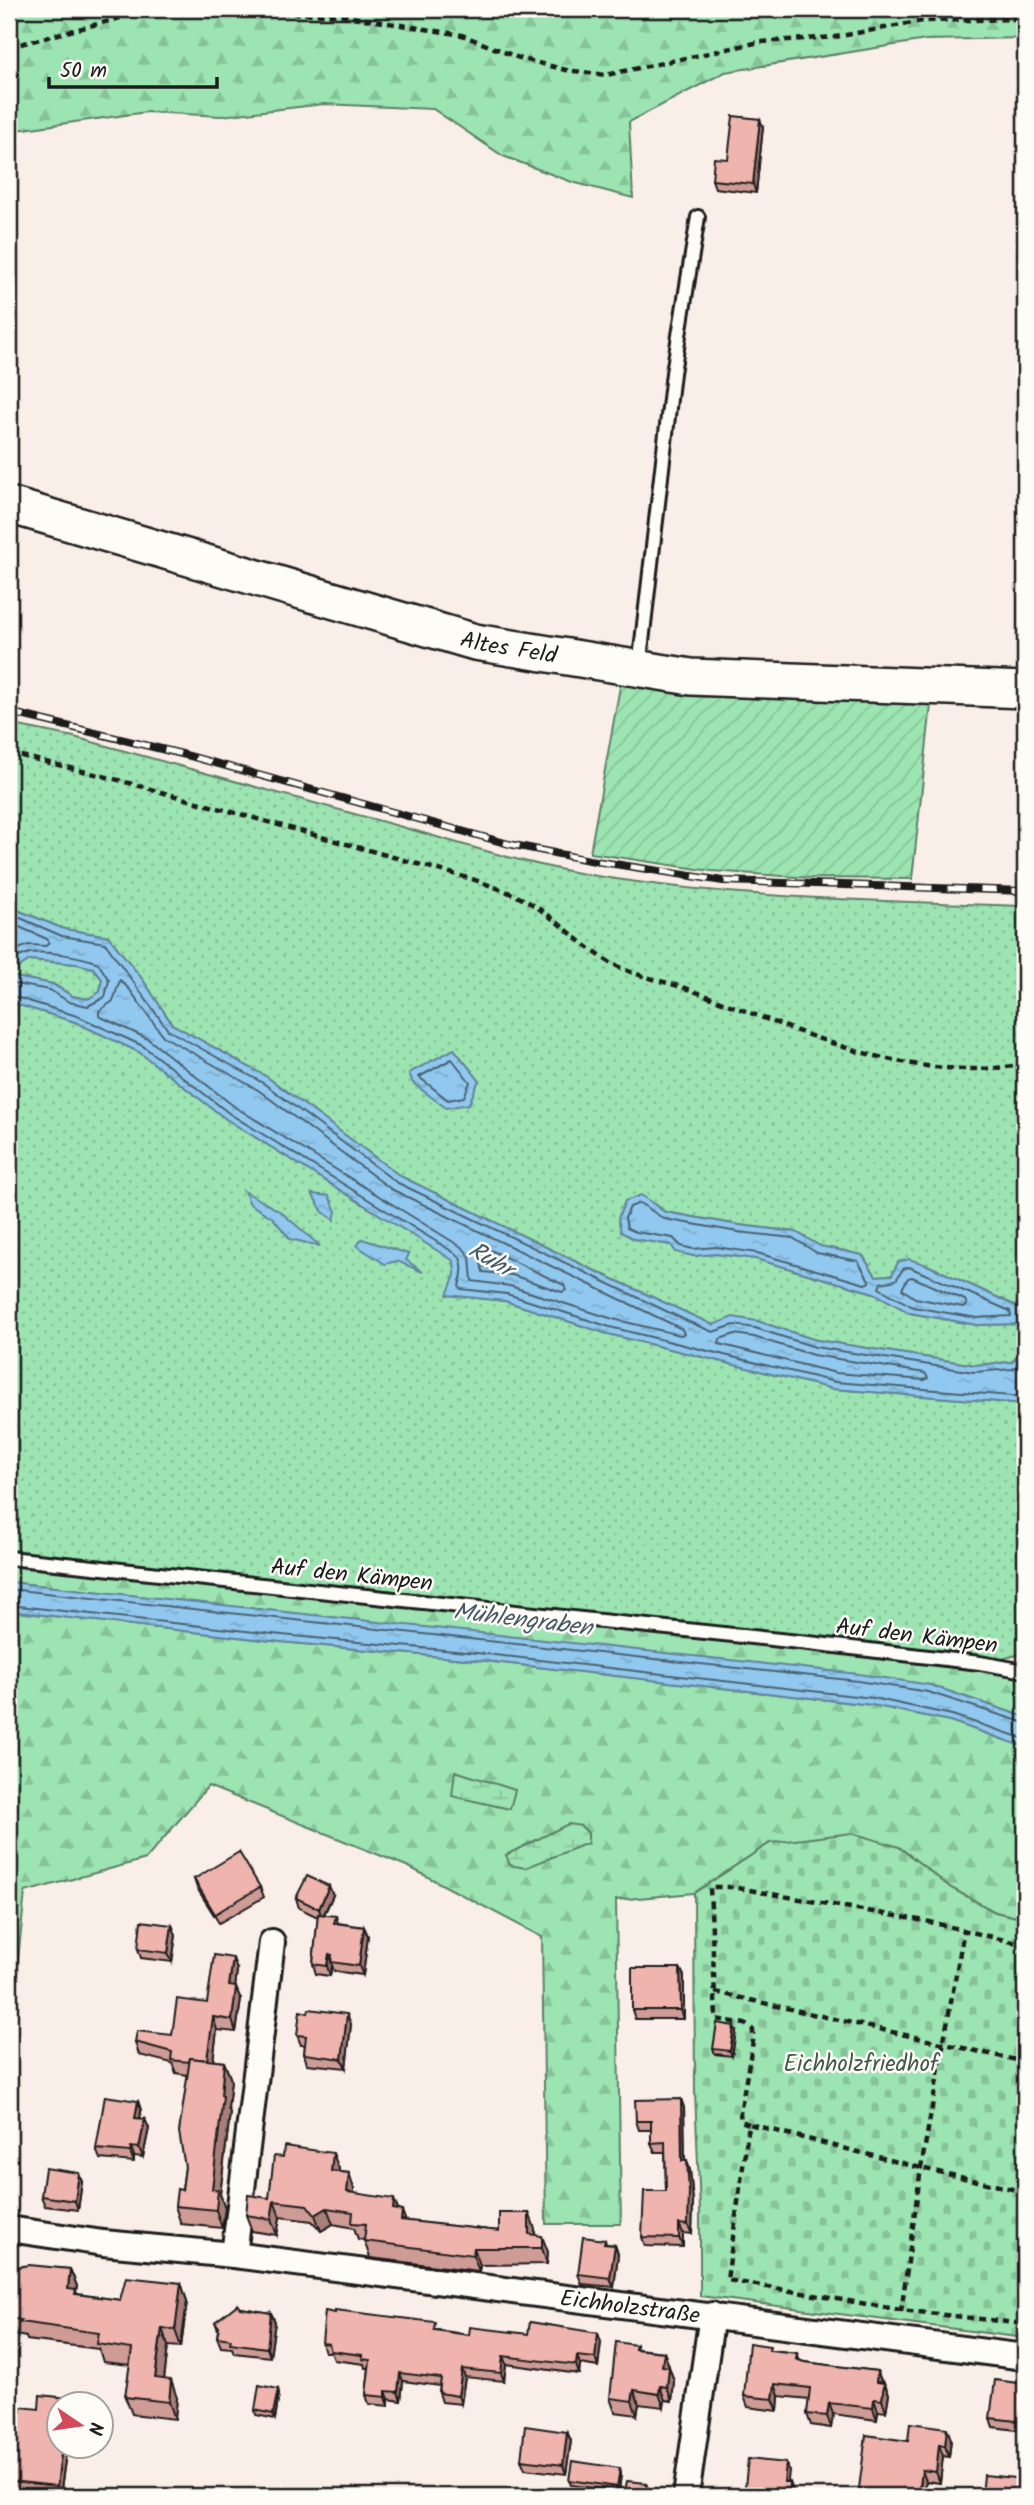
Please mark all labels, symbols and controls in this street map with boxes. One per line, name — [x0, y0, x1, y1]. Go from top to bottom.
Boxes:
scale bar — [49, 46, 217, 90]
text: 50 m — [60, 55, 107, 88]
street label: Altes Feld — [455, 623, 560, 675]
water label: Ruhr — [460, 1232, 524, 1291]
street label: Auf den Kämpen — [269, 1550, 435, 1602]
water label: Mühlengraben — [451, 1593, 597, 1649]
street label: Auf den Kämpen — [834, 1609, 1000, 1665]
park label: Eichholzfriedhof — [784, 2047, 941, 2083]
street label: Eichholzstraße — [558, 2281, 702, 2335]
north arrow — [46, 2390, 116, 2460]
text: N — [79, 2419, 111, 2438]

